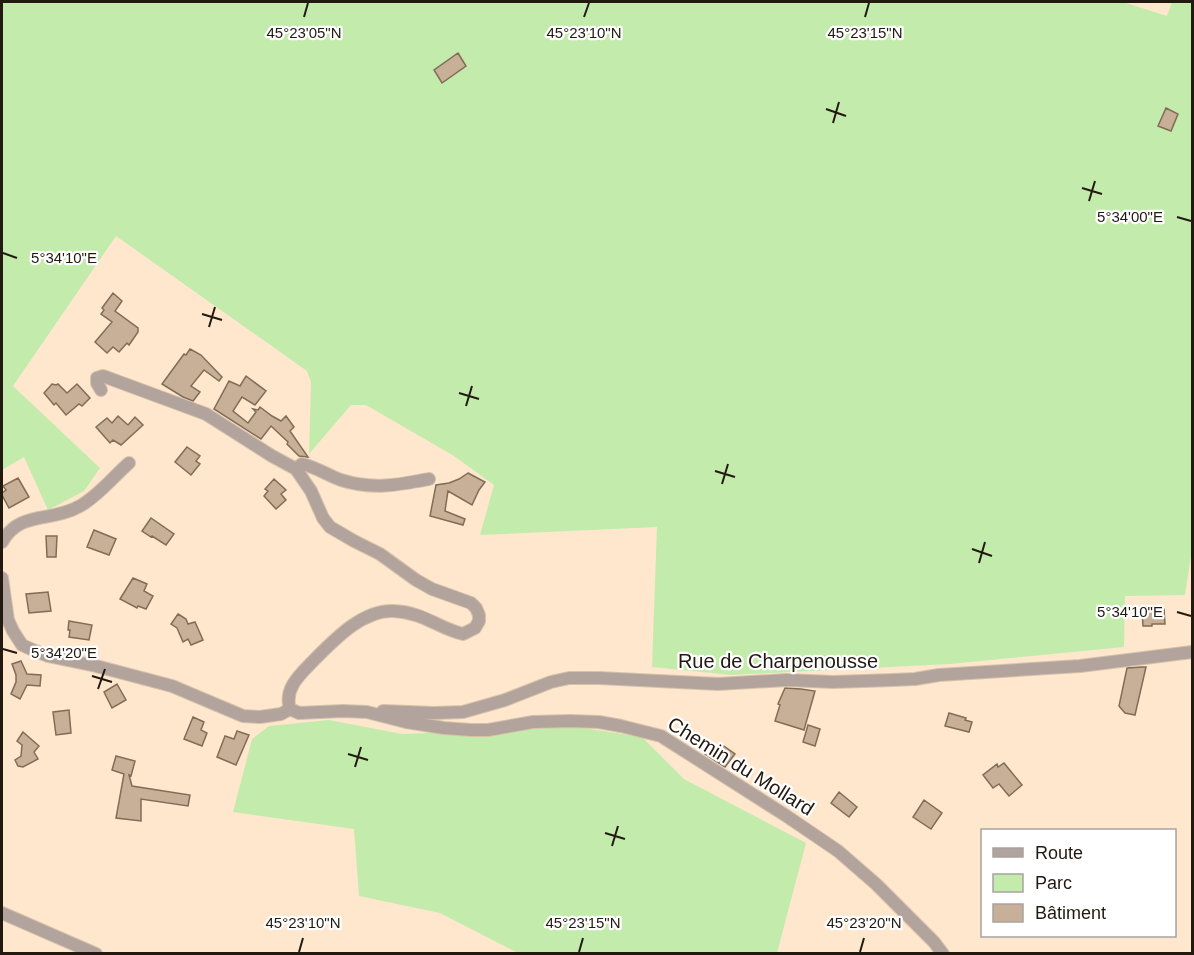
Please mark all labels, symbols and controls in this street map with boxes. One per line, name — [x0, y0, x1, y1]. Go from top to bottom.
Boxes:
text: 45°23'05"N — [266, 24, 342, 41]
text: 45°23'10"N — [546, 24, 622, 41]
text: 45°23'15"N — [827, 24, 903, 41]
text: 5°34'00"E — [1097, 208, 1163, 225]
text: 5°34'10"E — [31, 249, 97, 266]
text: 5°34'10"E — [1097, 603, 1163, 620]
text: 5°34'20"E — [31, 644, 97, 661]
street label: Rue de Charpenousse — [678, 650, 878, 672]
street label: Chemin du Mollard — [664, 712, 818, 820]
legend — [981, 829, 1176, 937]
text: Route — [1035, 843, 1083, 863]
text: Parc — [1035, 873, 1072, 893]
text: Bâtiment — [1035, 903, 1106, 923]
text: 45°23'10"N — [265, 914, 341, 931]
text: 45°23'15"N — [545, 914, 621, 931]
text: 45°23'20"N — [826, 914, 902, 931]

